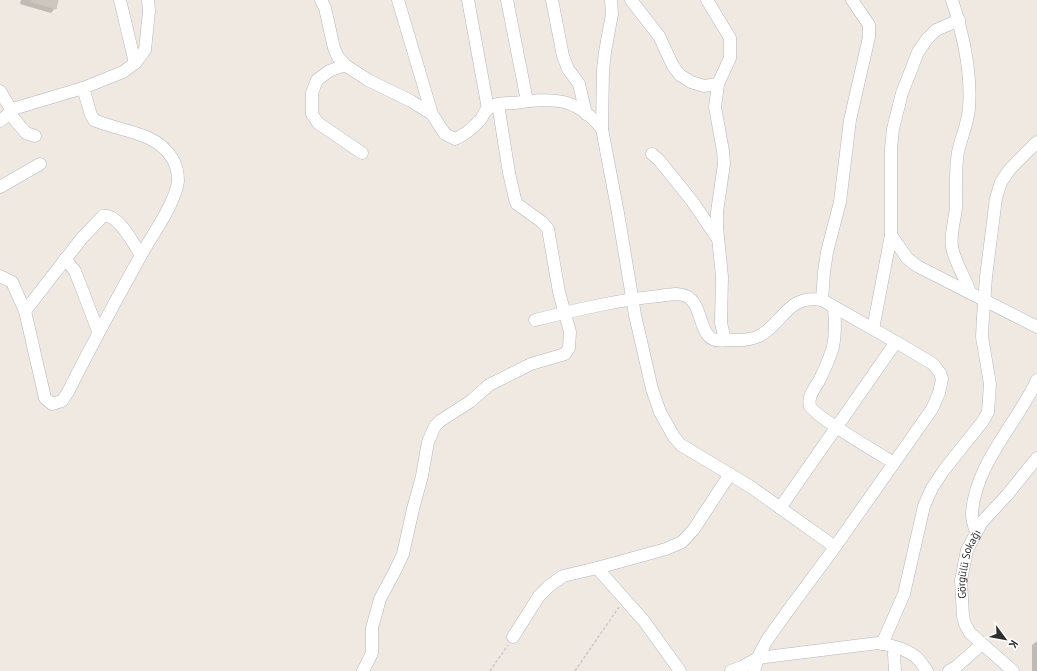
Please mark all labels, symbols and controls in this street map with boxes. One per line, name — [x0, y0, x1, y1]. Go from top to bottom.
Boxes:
street label: Görgülü Sokağı — [954, 527, 984, 599]
north arrow — [985, 619, 1025, 659]
text: K — [1006, 638, 1021, 651]

